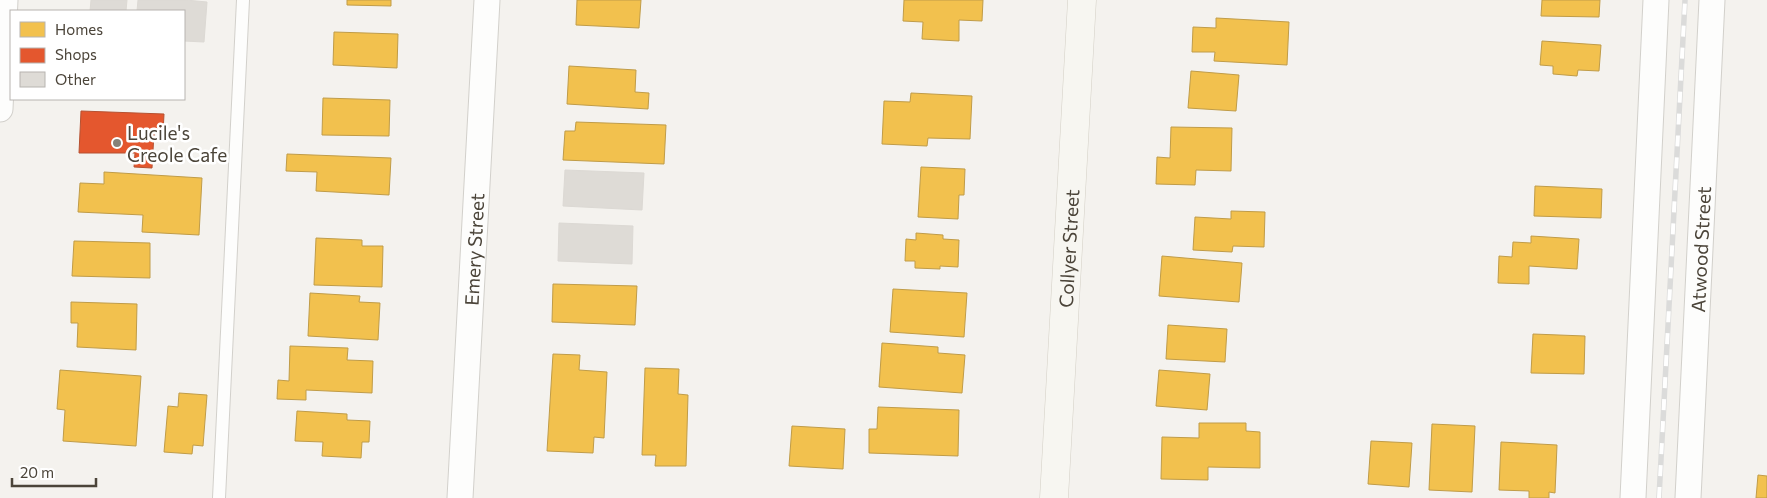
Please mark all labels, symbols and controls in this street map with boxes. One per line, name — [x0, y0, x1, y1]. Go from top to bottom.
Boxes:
legend — [10, 10, 185, 100]
text: Homes — [55, 20, 103, 38]
text: Shops — [55, 45, 97, 63]
text: Other — [55, 70, 96, 88]
place label: Lucile's Creole Cafe — [127, 121, 227, 166]
marker: Lucile's Creole Cafe — [111, 137, 123, 149]
street label: Atwood Street — [1685, 186, 1715, 313]
street label: Collyer Street — [1053, 188, 1083, 308]
street label: Emery Street — [459, 192, 488, 306]
scale bar — [12, 456, 96, 488]
text: 20 m — [20, 463, 54, 481]

